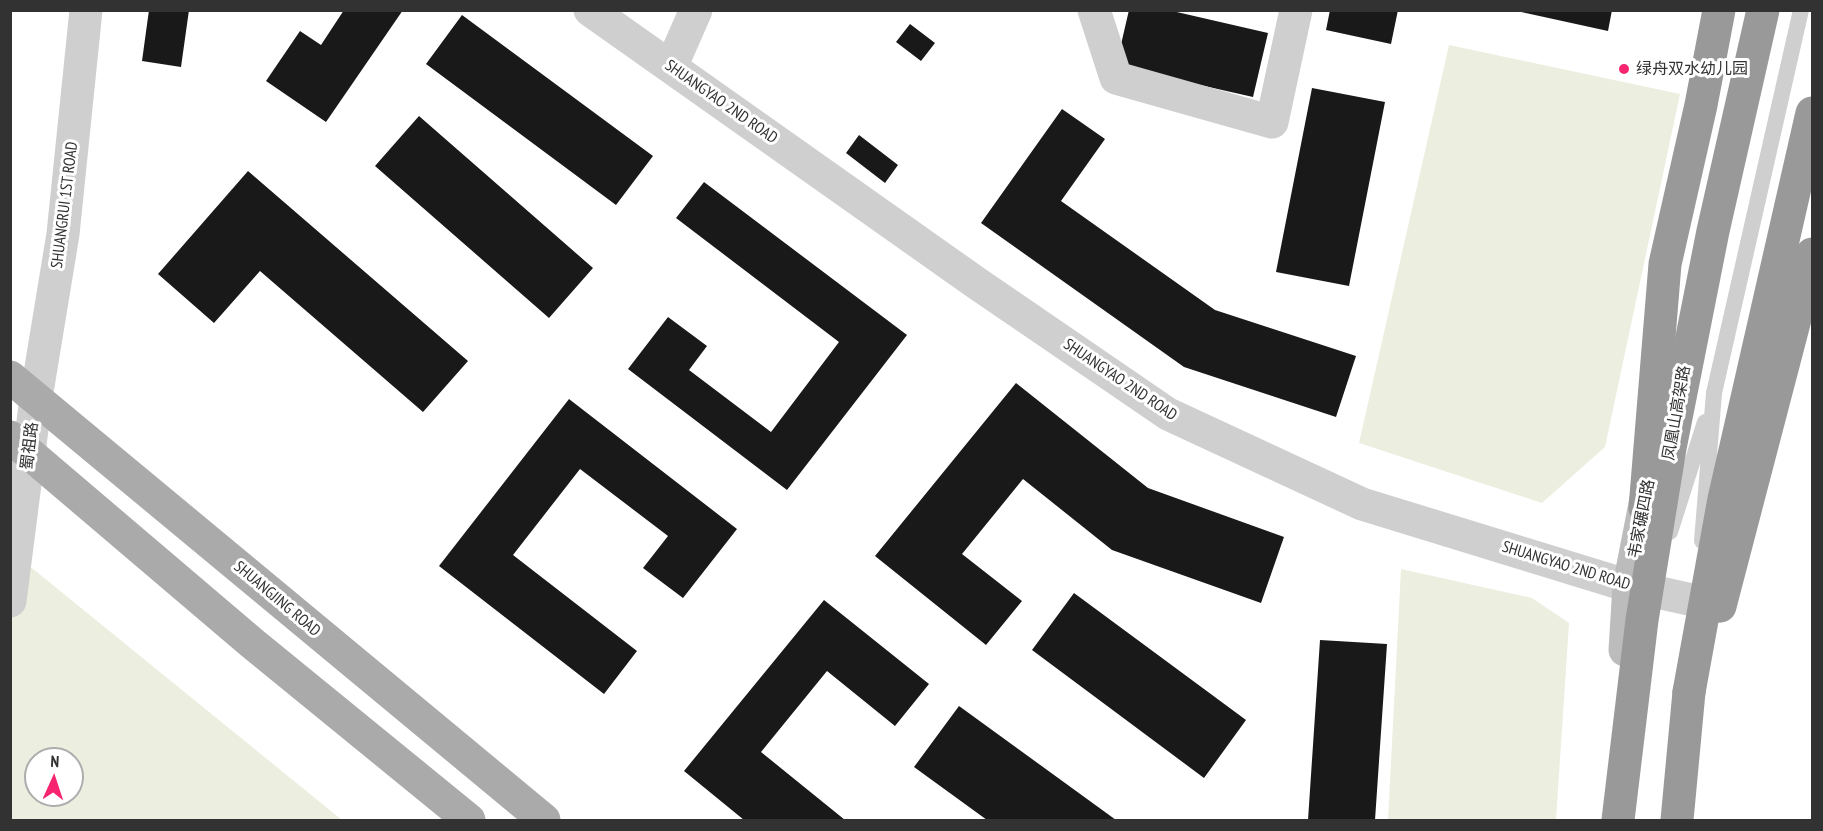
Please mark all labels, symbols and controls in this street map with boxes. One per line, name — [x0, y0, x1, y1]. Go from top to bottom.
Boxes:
street label: SHUANGYAO 2ND ROAD — [661, 56, 781, 148]
place label: 绿舟双水幼儿园 — [1636, 59, 1748, 79]
marker: 绿舟双水幼儿园 — [1617, 62, 1631, 76]
street label: SHUANGRUI 1ST ROAD — [48, 141, 82, 269]
street label: SHUANGYAO 2ND ROAD — [1060, 335, 1180, 425]
street label: 凤凰山高架路 — [1659, 364, 1695, 462]
street label: 蜀祖路 — [18, 421, 42, 471]
street label: 韦家碾四路 — [1625, 478, 1659, 560]
street label: SHUANGYAO 2ND ROAD — [1500, 537, 1632, 595]
street label: SHUANGJING ROAD — [230, 557, 324, 641]
north arrow — [24, 747, 84, 807]
text: N — [50, 751, 60, 771]

